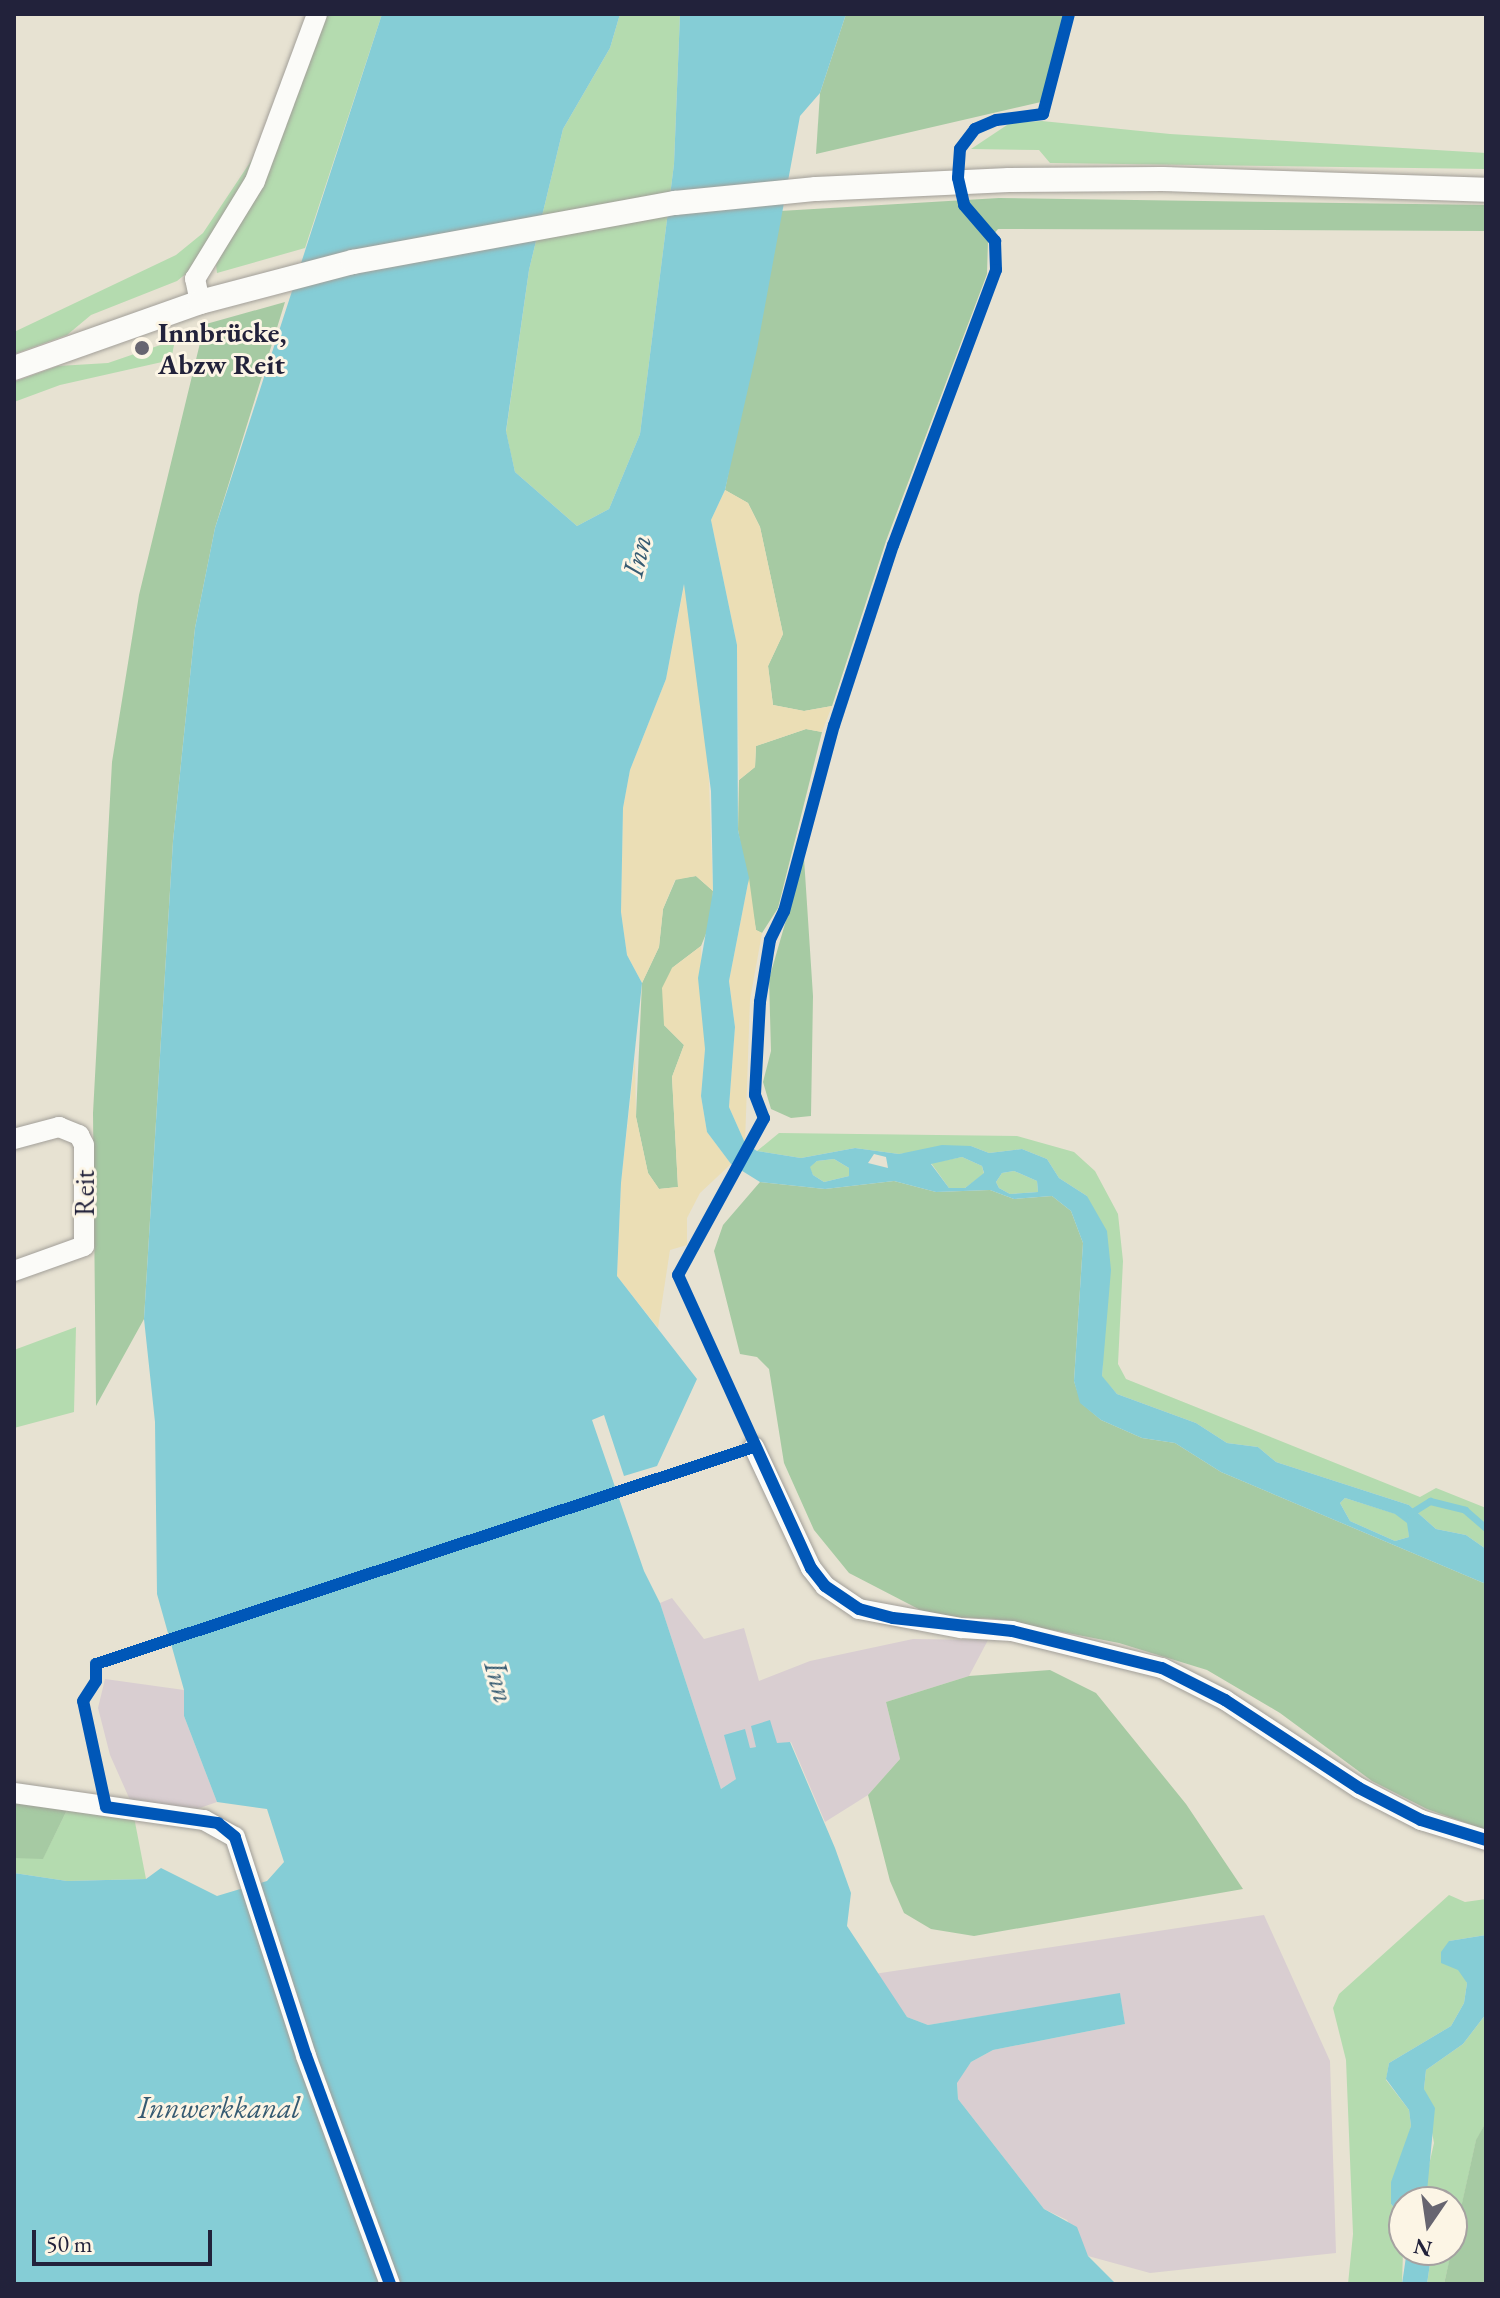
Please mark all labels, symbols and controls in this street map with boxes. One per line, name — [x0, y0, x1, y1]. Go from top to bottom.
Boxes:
place label: Innbrücke, Abzw Reit — [158, 315, 286, 381]
marker: Innbrücke, Abzw Reit — [133, 339, 151, 357]
water label: Inn — [615, 532, 659, 580]
street label: Reit — [67, 1170, 101, 1216]
water label: Inn — [476, 1657, 522, 1707]
water label: Innwerkkanal — [138, 2090, 300, 2126]
north arrow — [1388, 2186, 1468, 2266]
scale bar — [36, 2214, 216, 2264]
text: 50 m — [46, 2228, 93, 2259]
text: N — [1411, 2232, 1435, 2264]

